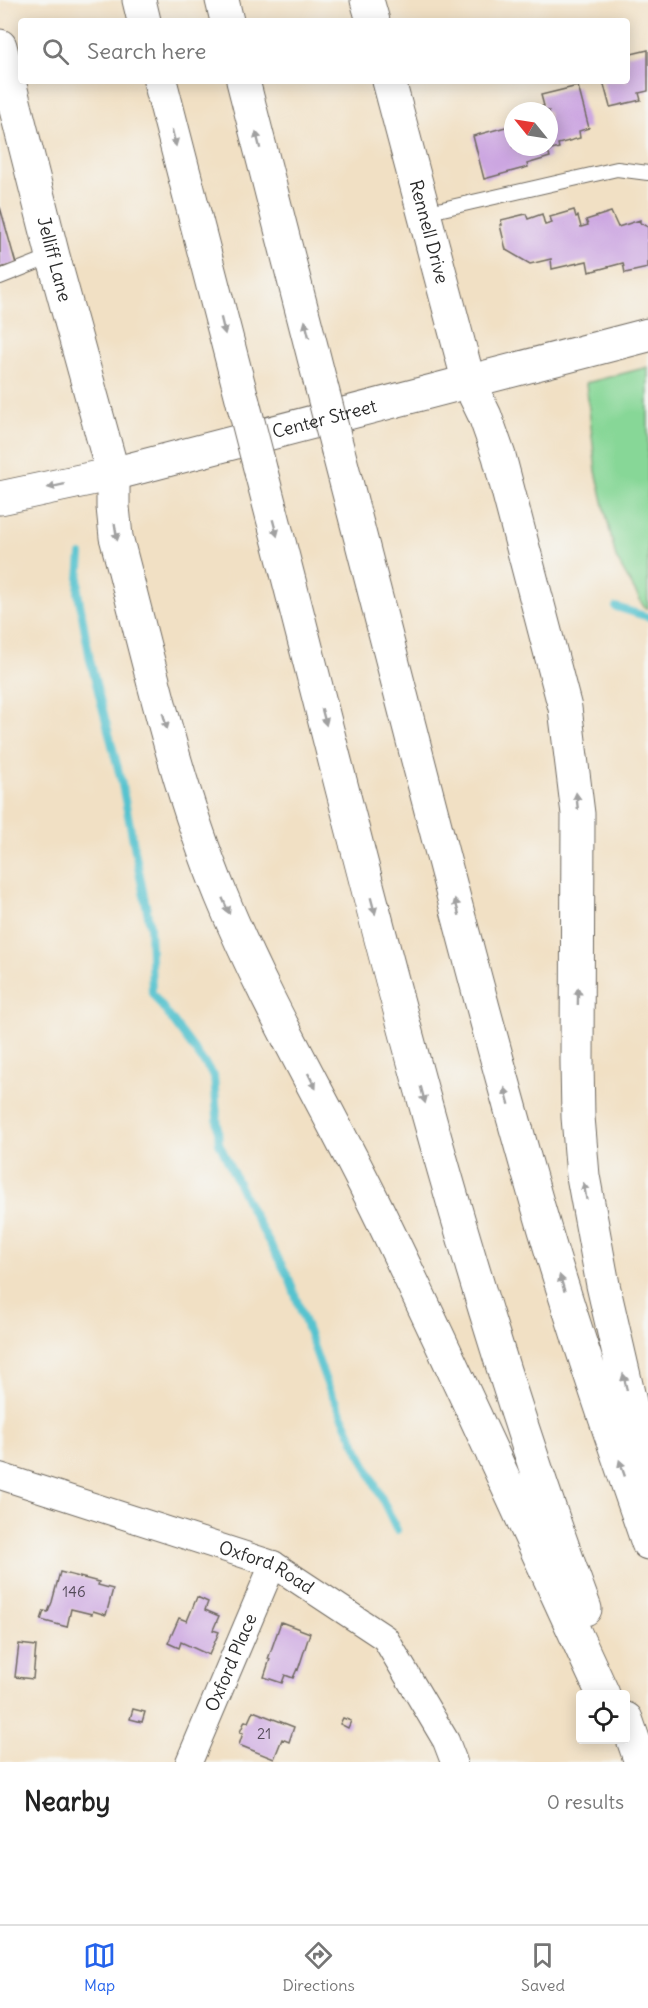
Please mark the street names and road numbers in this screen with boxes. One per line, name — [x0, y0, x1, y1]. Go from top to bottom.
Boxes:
street label: Rennell Drive — [405, 177, 454, 286]
street label: Jelliff Lane — [33, 214, 77, 304]
street label: Center Street — [270, 394, 379, 443]
street label: Oxford Road — [216, 1535, 319, 1599]
street label: Oxford Place — [200, 1610, 262, 1715]

